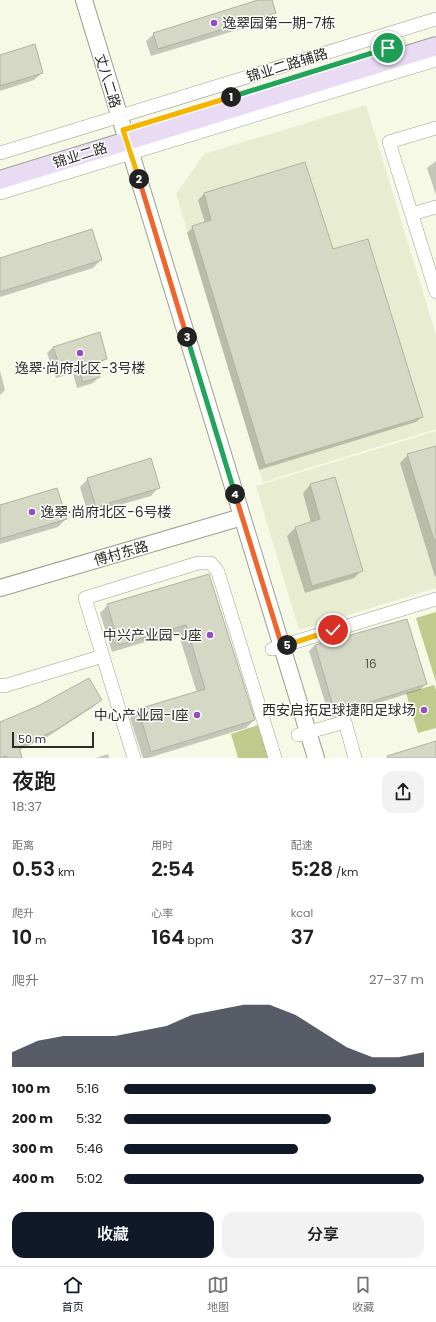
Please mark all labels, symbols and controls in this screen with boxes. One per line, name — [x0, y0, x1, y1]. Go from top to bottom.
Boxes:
place label: 逸翠园第一期-7栋 — [222, 13, 335, 33]
marker: 逸翠园第一期-7栋 — [209, 18, 219, 28]
pin — [371, 31, 405, 65]
icon: arrive — [377, 37, 399, 59]
street label: 锦业二路辅路 — [244, 43, 330, 87]
street label: 丈八二路 — [90, 51, 126, 111]
pin: 1 — [221, 87, 241, 107]
text: 1 — [229, 89, 233, 105]
street label: 锦业二路 — [50, 137, 110, 173]
pin: 2 — [129, 169, 149, 189]
text: 2 — [136, 171, 142, 187]
pin: 3 — [177, 327, 197, 347]
text: 3 — [184, 329, 190, 345]
marker: 逸翠·尚府北区-3号楼 — [75, 348, 85, 358]
place label: 逸翠·尚府北区-3号楼 — [15, 358, 145, 378]
pin: 4 — [225, 484, 245, 504]
text: 4 — [231, 486, 239, 502]
place label: 逸翠·尚府北区-6号楼 — [40, 502, 172, 522]
marker: 逸翠·尚府北区-6号楼 — [27, 507, 37, 517]
street label: 傅村东路 — [91, 536, 151, 570]
pin — [316, 613, 350, 647]
icon: check — [322, 619, 344, 641]
place label: 中兴产业园-J座 — [103, 625, 202, 645]
marker: 中兴产业园-J座 — [205, 630, 215, 640]
pin: 5 — [277, 635, 297, 655]
text: 5 — [283, 637, 291, 653]
house number: 16 — [365, 655, 377, 672]
place label: 西安启拓足球捷阳足球场 — [262, 700, 416, 720]
place label: 中心产业园-I座 — [94, 705, 189, 725]
marker: 西安启拓足球捷阳足球场 — [419, 705, 429, 715]
marker: 中心产业园-I座 — [192, 710, 202, 720]
scale bar — [12, 730, 94, 749]
text: 50 m — [18, 731, 46, 747]
text: 夜跑 — [12, 766, 56, 797]
button: share — [382, 771, 424, 813]
text: 18:37 — [12, 797, 42, 816]
text: 距离 — [12, 837, 34, 853]
text: 用时 — [151, 837, 173, 853]
text: 配速 — [291, 837, 313, 853]
text: 0.53 — [12, 855, 55, 883]
text: 2:54 — [151, 855, 194, 883]
text: 5:28 — [291, 855, 333, 883]
text: km — [55, 864, 75, 880]
text: /km — [333, 864, 358, 880]
text: 爬升 — [12, 905, 34, 921]
text: 心率 — [151, 905, 173, 921]
text: kcal — [291, 905, 313, 921]
text: 10 — [12, 923, 32, 951]
text: 164 — [151, 923, 185, 951]
text: 37 — [291, 923, 314, 951]
text: m — [32, 932, 46, 948]
text: bpm — [185, 932, 214, 948]
text: 27–37 m — [369, 970, 424, 989]
text: 爬升 — [12, 971, 38, 990]
text: 100 m — [12, 1079, 50, 1098]
text: 5:16 — [76, 1079, 99, 1098]
text: 200 m — [12, 1109, 53, 1128]
text: 5:32 — [76, 1109, 102, 1128]
text: 300 m — [12, 1139, 53, 1158]
text: 5:46 — [76, 1139, 103, 1158]
text: 400 m — [12, 1169, 54, 1188]
text: 5:02 — [76, 1169, 103, 1188]
button: 收藏 — [12, 1212, 214, 1258]
button: 分享 — [222, 1212, 424, 1258]
tab: 首页 — [62, 1274, 84, 1316]
tab: 地图 — [207, 1274, 229, 1316]
tab: 收藏 — [352, 1274, 374, 1316]

